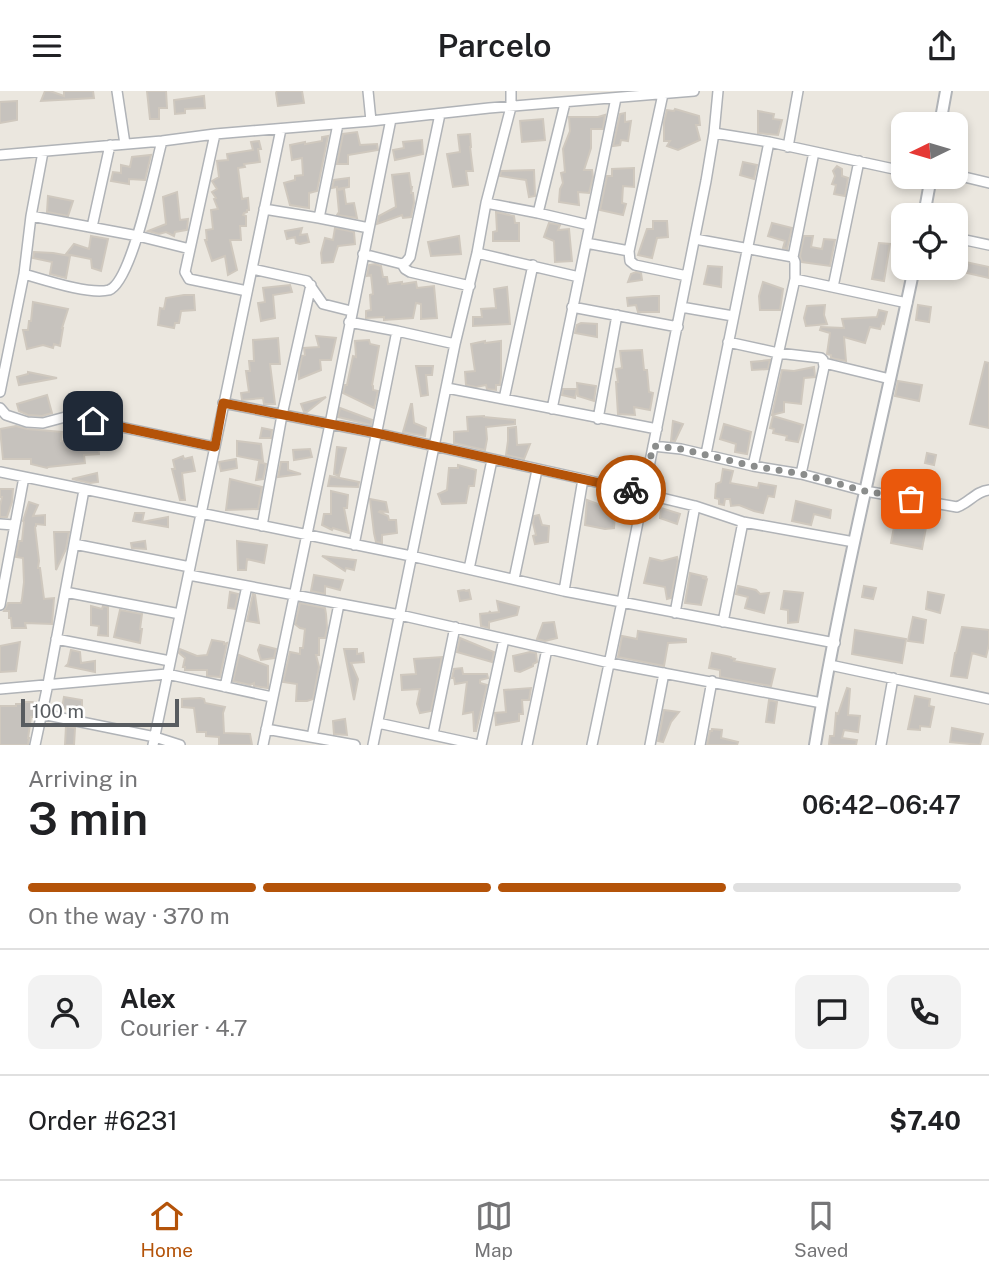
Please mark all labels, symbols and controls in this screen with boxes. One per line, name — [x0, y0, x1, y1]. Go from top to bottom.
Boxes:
icon: menu — [28, 27, 66, 65]
text: Parcelo — [437, 27, 552, 64]
icon: share — [923, 27, 961, 65]
north arrow — [891, 112, 968, 189]
map controls — [891, 112, 968, 280]
button: locate — [891, 203, 968, 280]
pin — [63, 391, 123, 451]
icon: home — [74, 402, 112, 440]
courier — [596, 455, 666, 525]
pin — [881, 469, 941, 529]
icon: bike — [612, 471, 650, 509]
icon: bag — [892, 480, 930, 518]
scale bar — [21, 696, 178, 728]
text: 100 m — [32, 700, 84, 722]
text: Arriving in — [28, 765, 138, 792]
text: 06:42–06:47 — [802, 789, 961, 820]
text: 3 min — [28, 791, 148, 845]
text: On the way · 370 m — [28, 902, 230, 929]
button: person — [28, 975, 102, 1049]
button: chat — [795, 975, 869, 1049]
button: phone — [887, 975, 961, 1049]
text: Alex — [120, 983, 176, 1014]
text: Courier · 4.7 — [120, 1014, 248, 1041]
text: Order #6231 — [28, 1105, 178, 1136]
text: $7.40 — [889, 1105, 961, 1136]
tab: Home — [141, 1197, 193, 1261]
tab: Map — [474, 1197, 513, 1261]
tab: Saved — [794, 1197, 848, 1261]

